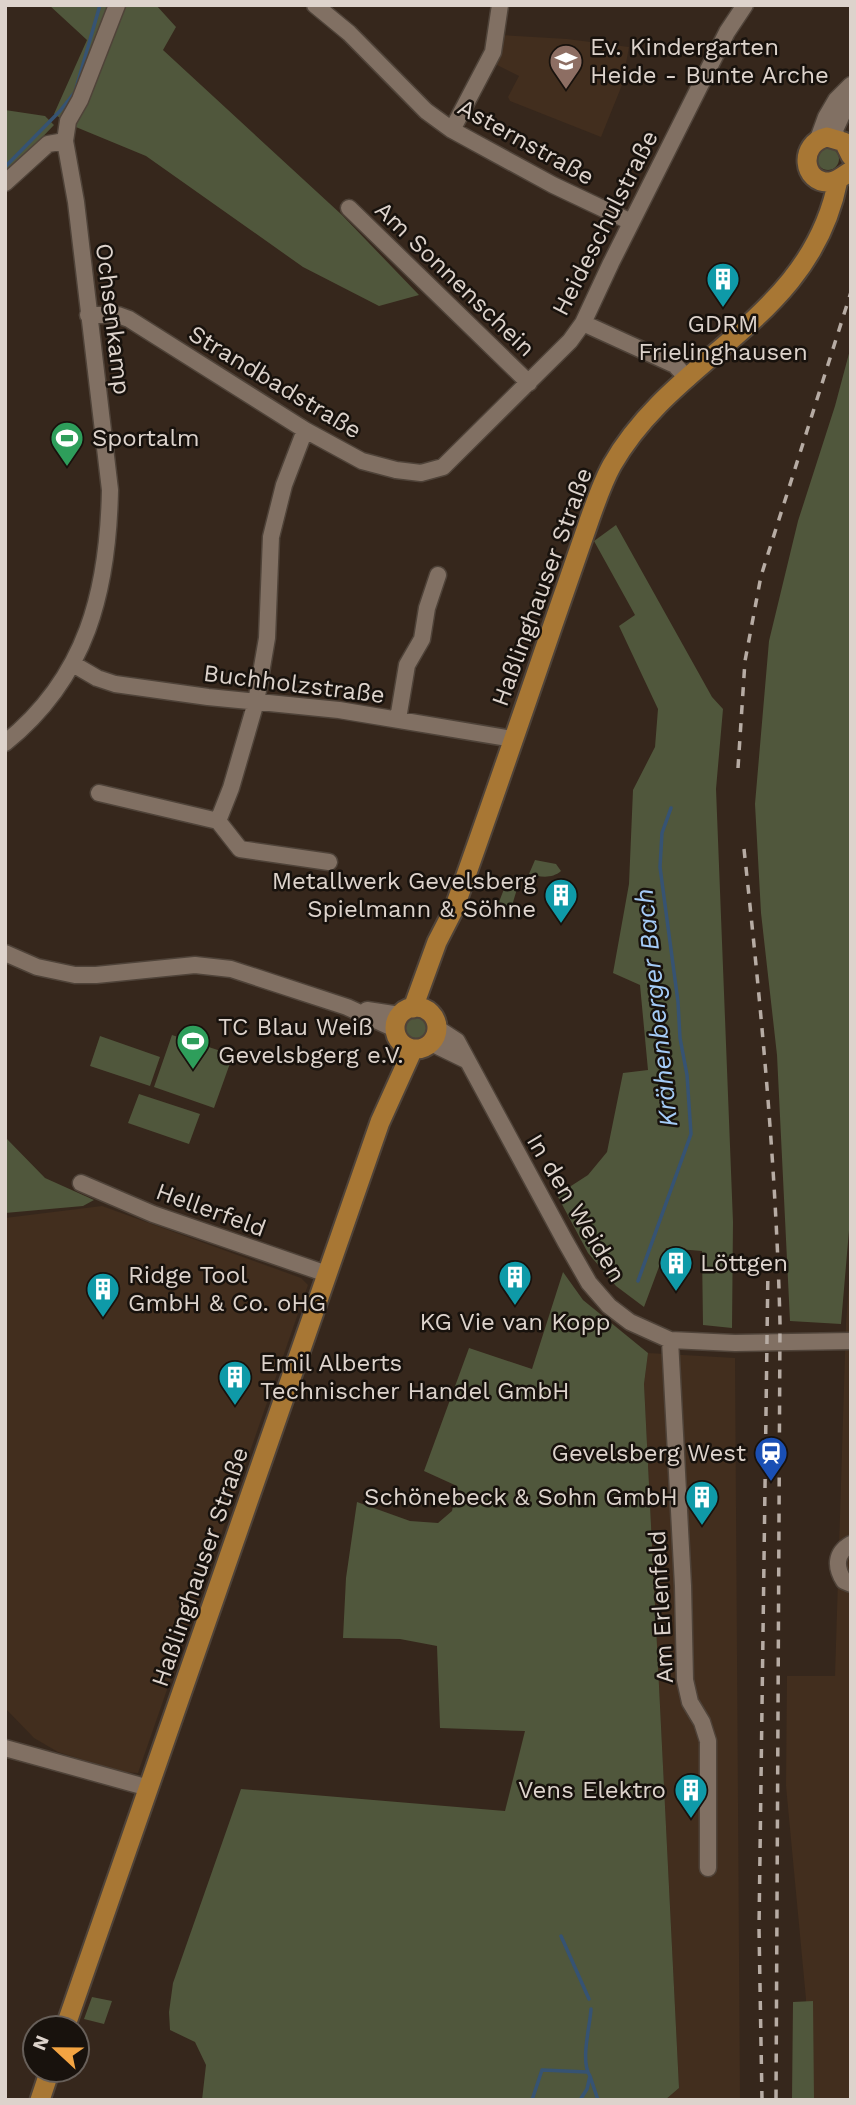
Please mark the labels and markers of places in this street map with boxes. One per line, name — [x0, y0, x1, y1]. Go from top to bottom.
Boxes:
place label: Ev. Kindergarten Heide - Bunte Arche — [590, 33, 829, 89]
school or university icon: Ev. Kindergarten Heide - Bunte Arche — [547, 42, 585, 91]
building icon: GDRM Frielinghausen — [704, 260, 742, 309]
place label: GDRM Frielinghausen — [638, 310, 808, 366]
sports icon: Sportalm — [48, 419, 86, 468]
place label: Sportalm — [92, 424, 200, 452]
place label: Metallwerk Gevelsberg Spielmann & Söhne — [272, 867, 536, 923]
building icon: Metallwerk Gevelsberg Spielmann & Söhne — [542, 876, 580, 925]
place label: TC Blau Weiß Gevelsbgerg e.V. — [218, 1013, 404, 1069]
sports icon: TC Blau Weiß Gevelsbgerg e.V. — [174, 1022, 212, 1071]
building icon: Löttgen — [657, 1244, 695, 1293]
place label: Löttgen — [700, 1249, 788, 1277]
building icon: KG Vie van Kopp — [496, 1258, 534, 1307]
place label: Ridge Tool GmbH & Co. oHG — [128, 1261, 326, 1317]
building icon: Ridge Tool GmbH & Co. oHG — [84, 1270, 122, 1319]
place label: KG Vie van Kopp — [419, 1308, 611, 1336]
place label: Emil Alberts Technischer Handel GmbH — [260, 1349, 570, 1405]
building icon: Emil Alberts Technischer Handel GmbH — [216, 1358, 254, 1407]
station icon: Gevelsberg West — [752, 1434, 790, 1483]
place label: Gevelsberg West — [552, 1439, 746, 1467]
building icon: Schönebeck & Sohn GmbH — [683, 1478, 721, 1527]
place label: Schönebeck & Sohn GmbH — [364, 1483, 678, 1511]
building icon: Vens Elektro — [672, 1771, 710, 1820]
place label: Vens Elektro — [518, 1776, 666, 1804]

